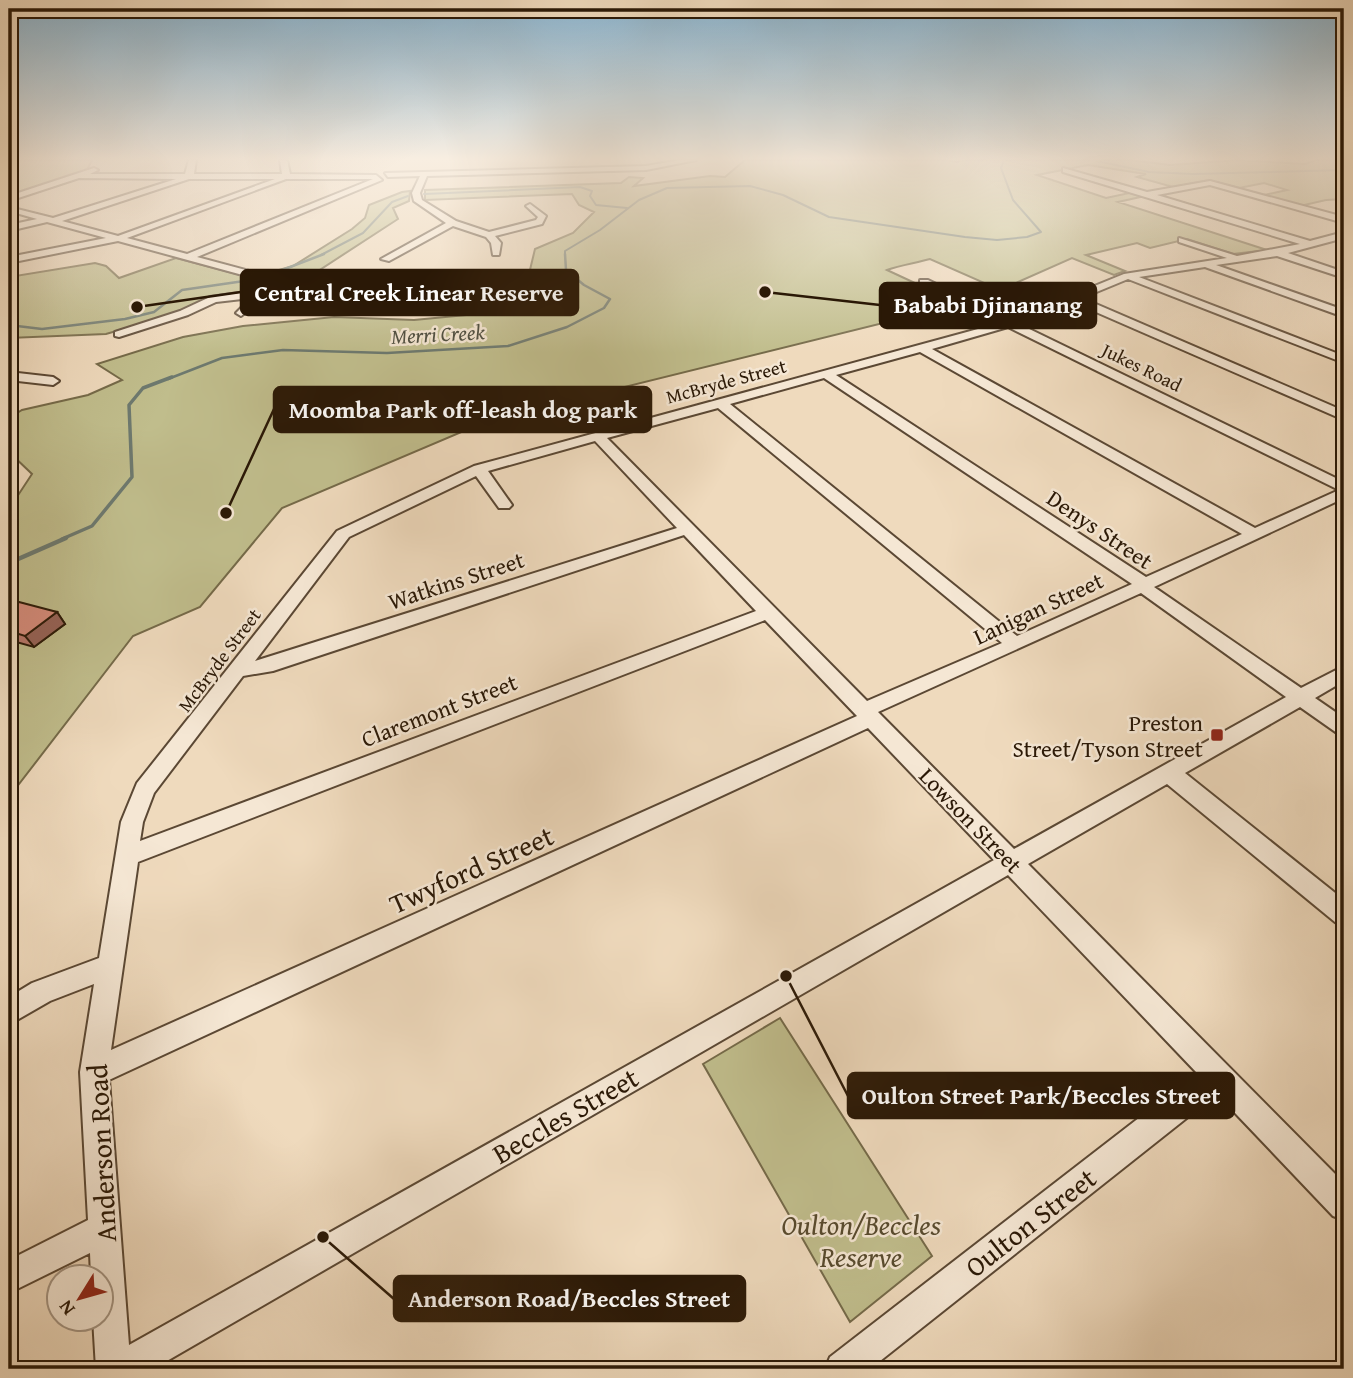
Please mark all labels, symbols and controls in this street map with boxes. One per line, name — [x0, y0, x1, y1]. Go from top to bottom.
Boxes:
callout: Central Creek Linear Reserve — [241, 270, 578, 315]
text: Central Creek Linear Reserve — [255, 275, 564, 310]
callout: Bababi Djinanang — [880, 283, 1096, 328]
text: Bababi Djinanang — [894, 287, 1083, 322]
water label: Merri Creek — [390, 316, 486, 352]
street label: Jukes Road — [1095, 335, 1188, 399]
street label: McBryde Street — [663, 351, 789, 410]
callout: Moomba Park off-leash dog park — [274, 387, 651, 432]
text: Moomba Park off-leash dog park — [289, 392, 638, 427]
street label: Denys Street — [1040, 481, 1160, 577]
street label: Watkins Street — [384, 543, 528, 617]
street label: Lanigan Street — [968, 563, 1108, 653]
street label: McBryde Street — [171, 602, 267, 718]
street label: Claremont Street — [356, 665, 522, 755]
place label: Preston Street/Tyson Street — [1013, 706, 1203, 765]
marker: Preston Street/Tyson Street — [1209, 727, 1225, 743]
street label: Lowson Street — [912, 760, 1030, 880]
street label: Twyford Street — [382, 814, 560, 924]
street label: Beccles Street — [484, 1057, 646, 1173]
street label: Anderson Road — [76, 1063, 126, 1243]
callout: Oulton Street Park/Beccles Street — [848, 1073, 1234, 1118]
text: Oulton Street Park/Beccles Street — [862, 1078, 1220, 1113]
street label: Oulton Street — [956, 1157, 1105, 1286]
park label: Oulton/Beccles Reserve — [781, 1204, 941, 1277]
north arrow — [46, 1262, 116, 1332]
callout: Anderson Road/Beccles Street — [394, 1276, 745, 1321]
text: Anderson Road/Beccles Street — [408, 1281, 730, 1316]
text: N — [51, 1294, 81, 1322]

